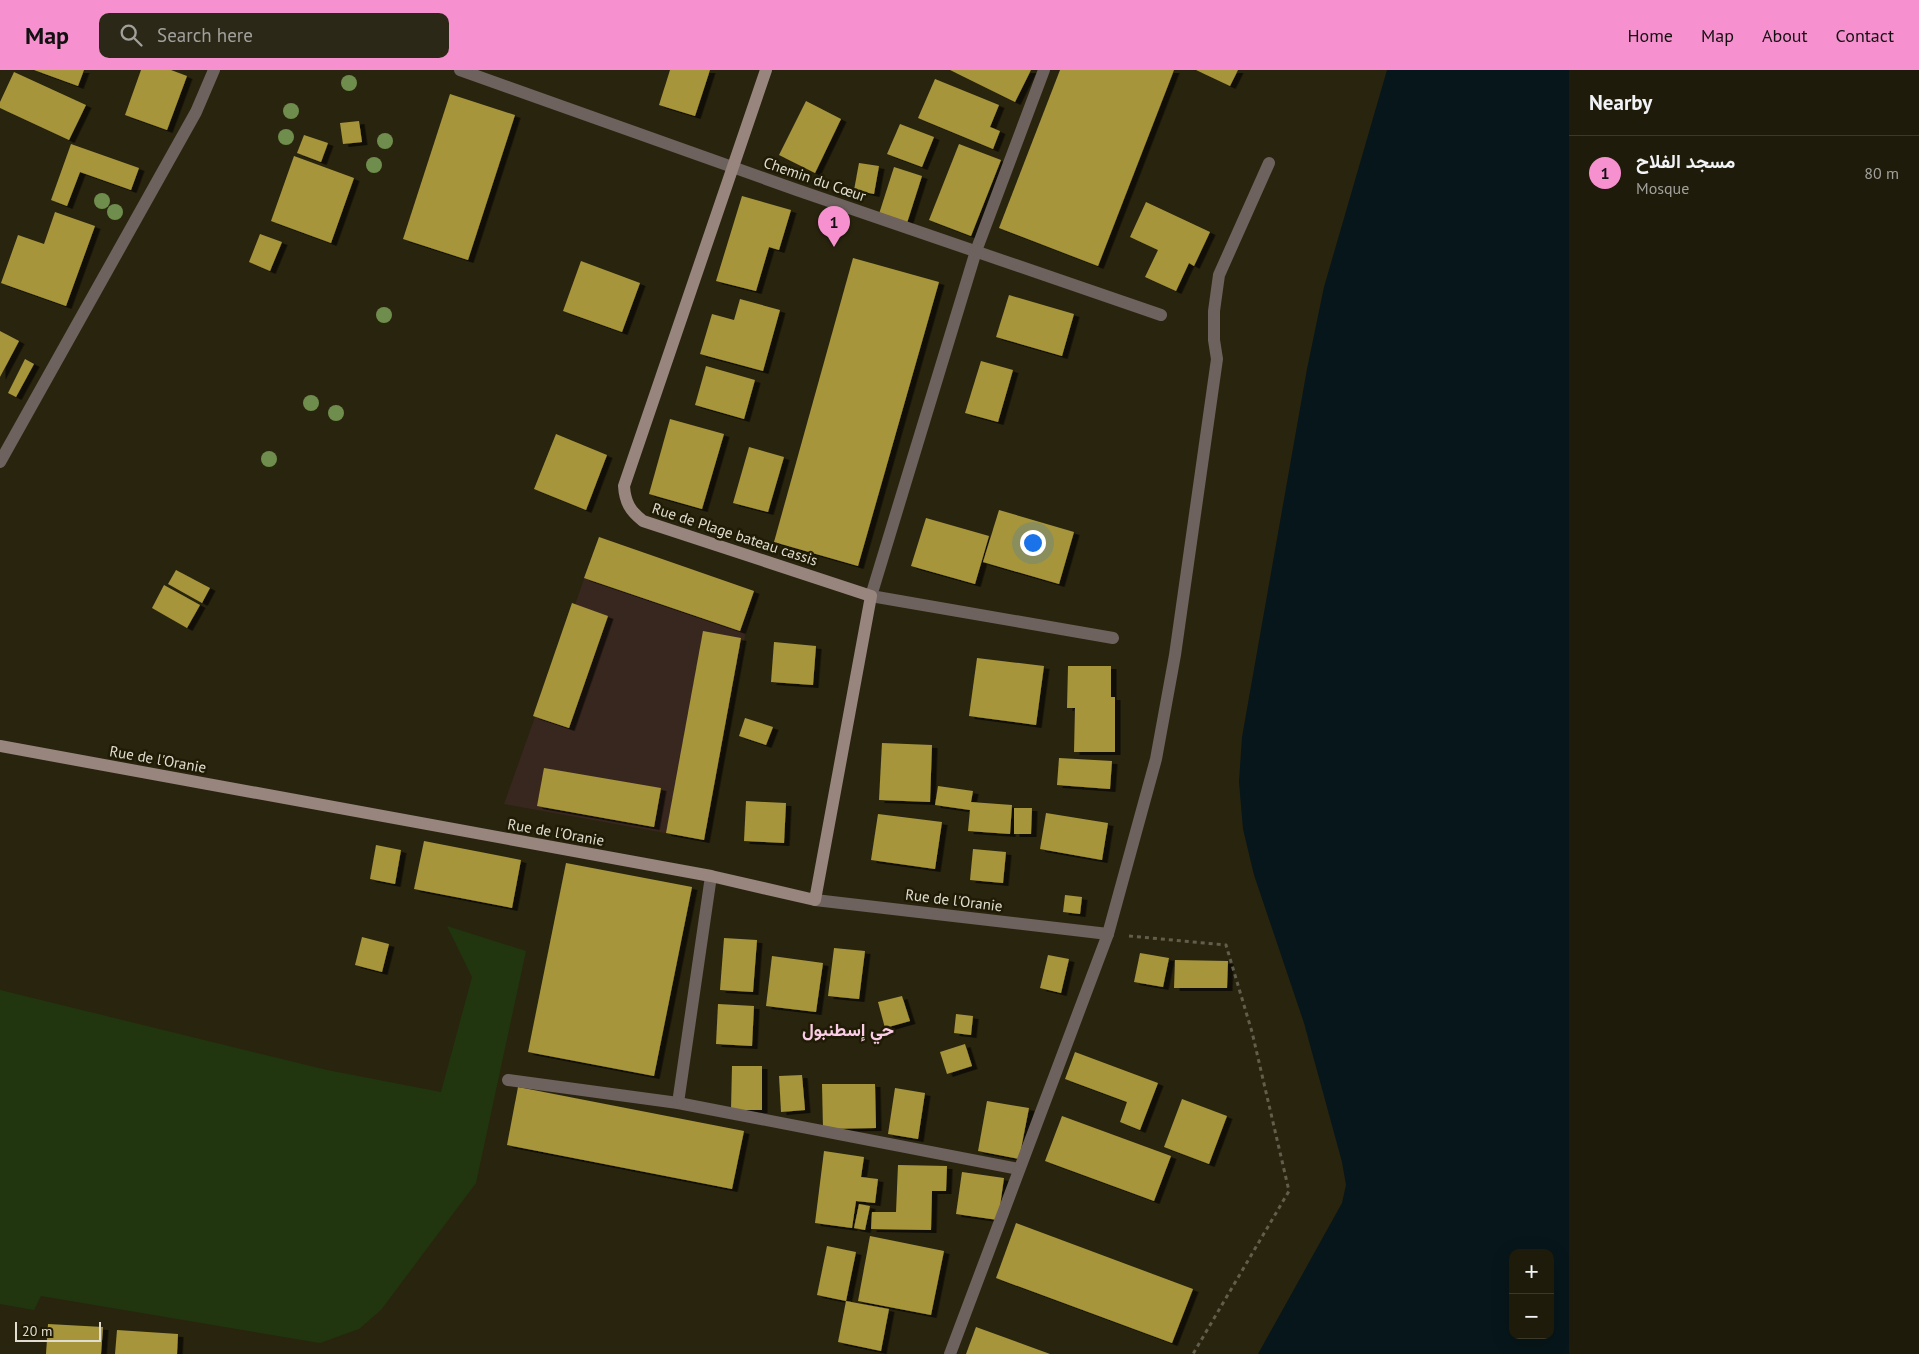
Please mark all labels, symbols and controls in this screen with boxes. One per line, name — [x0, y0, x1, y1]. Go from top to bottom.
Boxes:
search box — [99, 13, 449, 58]
text: Map — [25, 20, 69, 51]
icon: search — [117, 21, 145, 49]
text: Search here — [157, 23, 253, 47]
text: Home — [1627, 24, 1673, 47]
text: Map — [1701, 24, 1734, 47]
text: About — [1762, 24, 1808, 47]
text: Contact — [1836, 24, 1894, 47]
text: Nearby — [1589, 89, 1652, 116]
text: مسجد الفلاح — [1636, 149, 1735, 173]
street label: Chemin du Cœur — [761, 153, 869, 205]
text: 1 — [1600, 163, 1610, 183]
text: 80 m — [1864, 163, 1899, 183]
text: Mosque — [1636, 178, 1689, 198]
pin: 1 — [818, 206, 850, 247]
street label: Rue de Plage bateau cassis — [650, 498, 820, 570]
your location — [1020, 530, 1046, 556]
street label: Rue de l'Oranie — [108, 741, 208, 777]
street label: Rue de l'Oranie — [506, 814, 606, 850]
street label: Rue de l'Oranie — [904, 885, 1004, 915]
district label: حي إسطنبول — [802, 1018, 894, 1045]
map controls — [1509, 1249, 1554, 1339]
button: + — [1509, 1249, 1554, 1294]
button: − — [1509, 1294, 1554, 1339]
scale bar — [15, 1319, 101, 1342]
text: 20 m — [22, 1322, 52, 1340]

